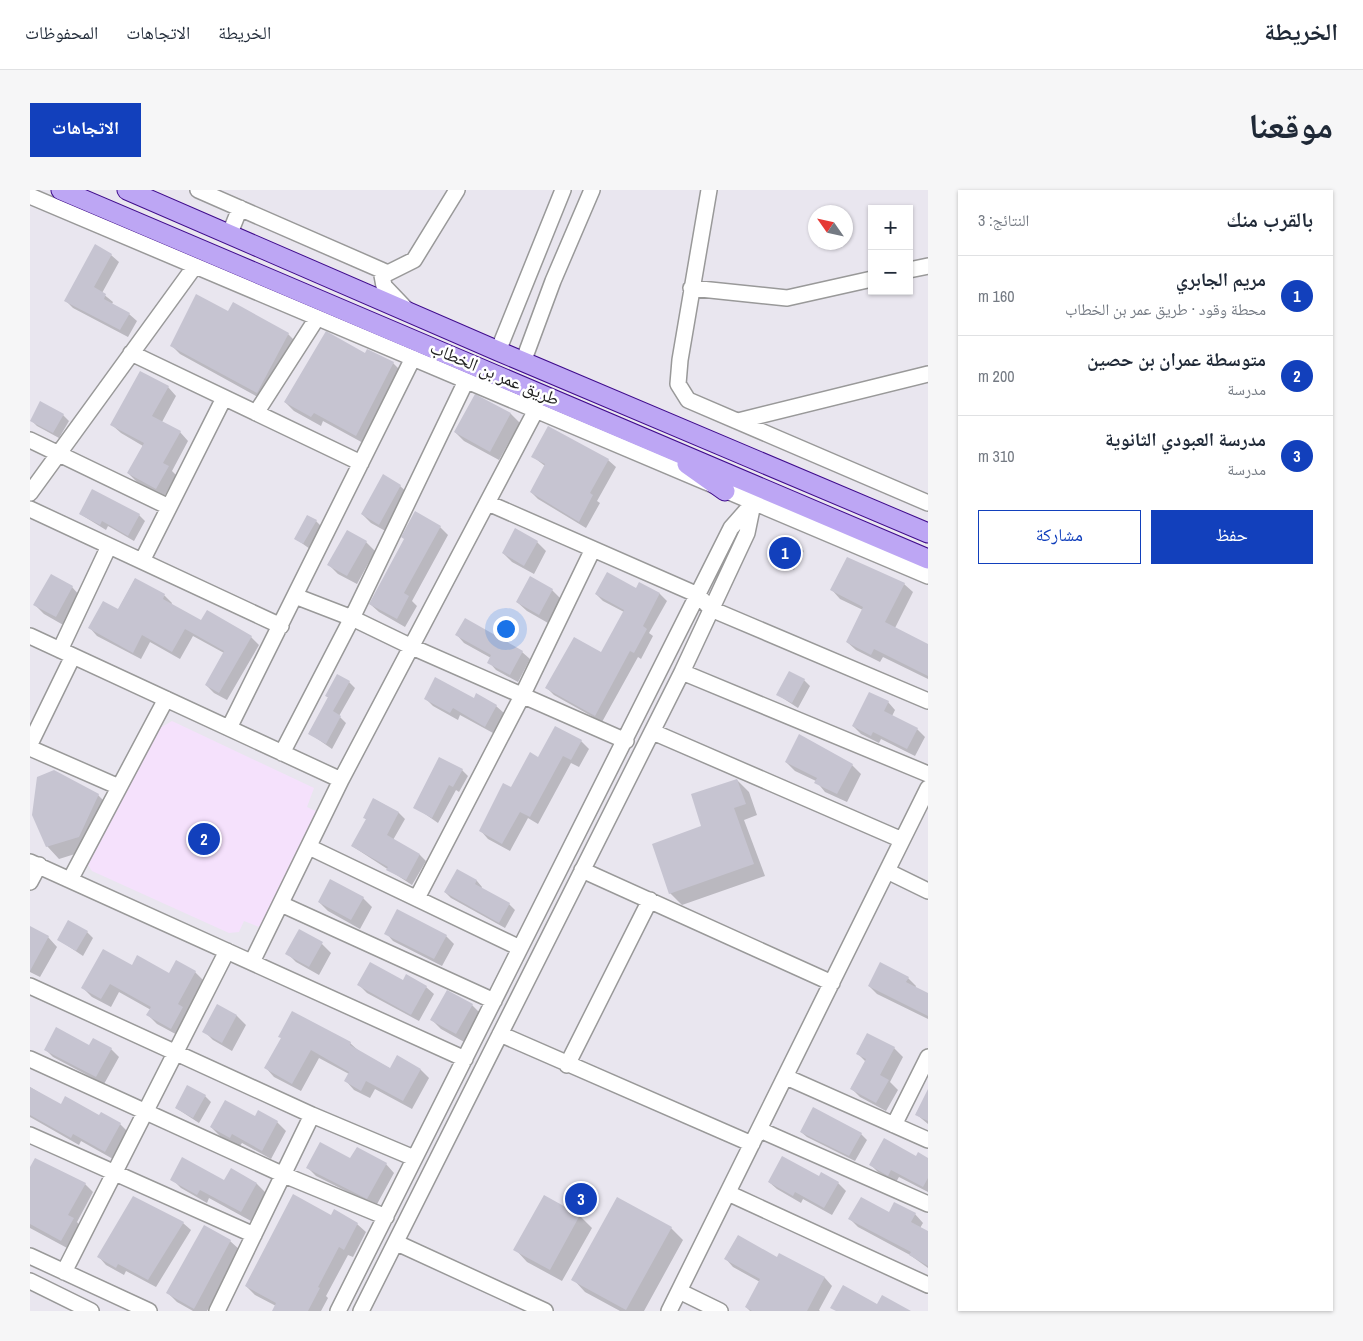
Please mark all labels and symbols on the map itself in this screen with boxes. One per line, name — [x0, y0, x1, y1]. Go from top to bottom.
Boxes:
north arrow — [808, 205, 853, 250]
street label: طريق عمر بن الخطاب — [426, 334, 564, 412]
pin: 1 — [769, 534, 801, 572]
your location — [493, 616, 519, 642]
pin: 2 — [188, 820, 220, 858]
pin: 3 — [565, 1180, 597, 1218]

